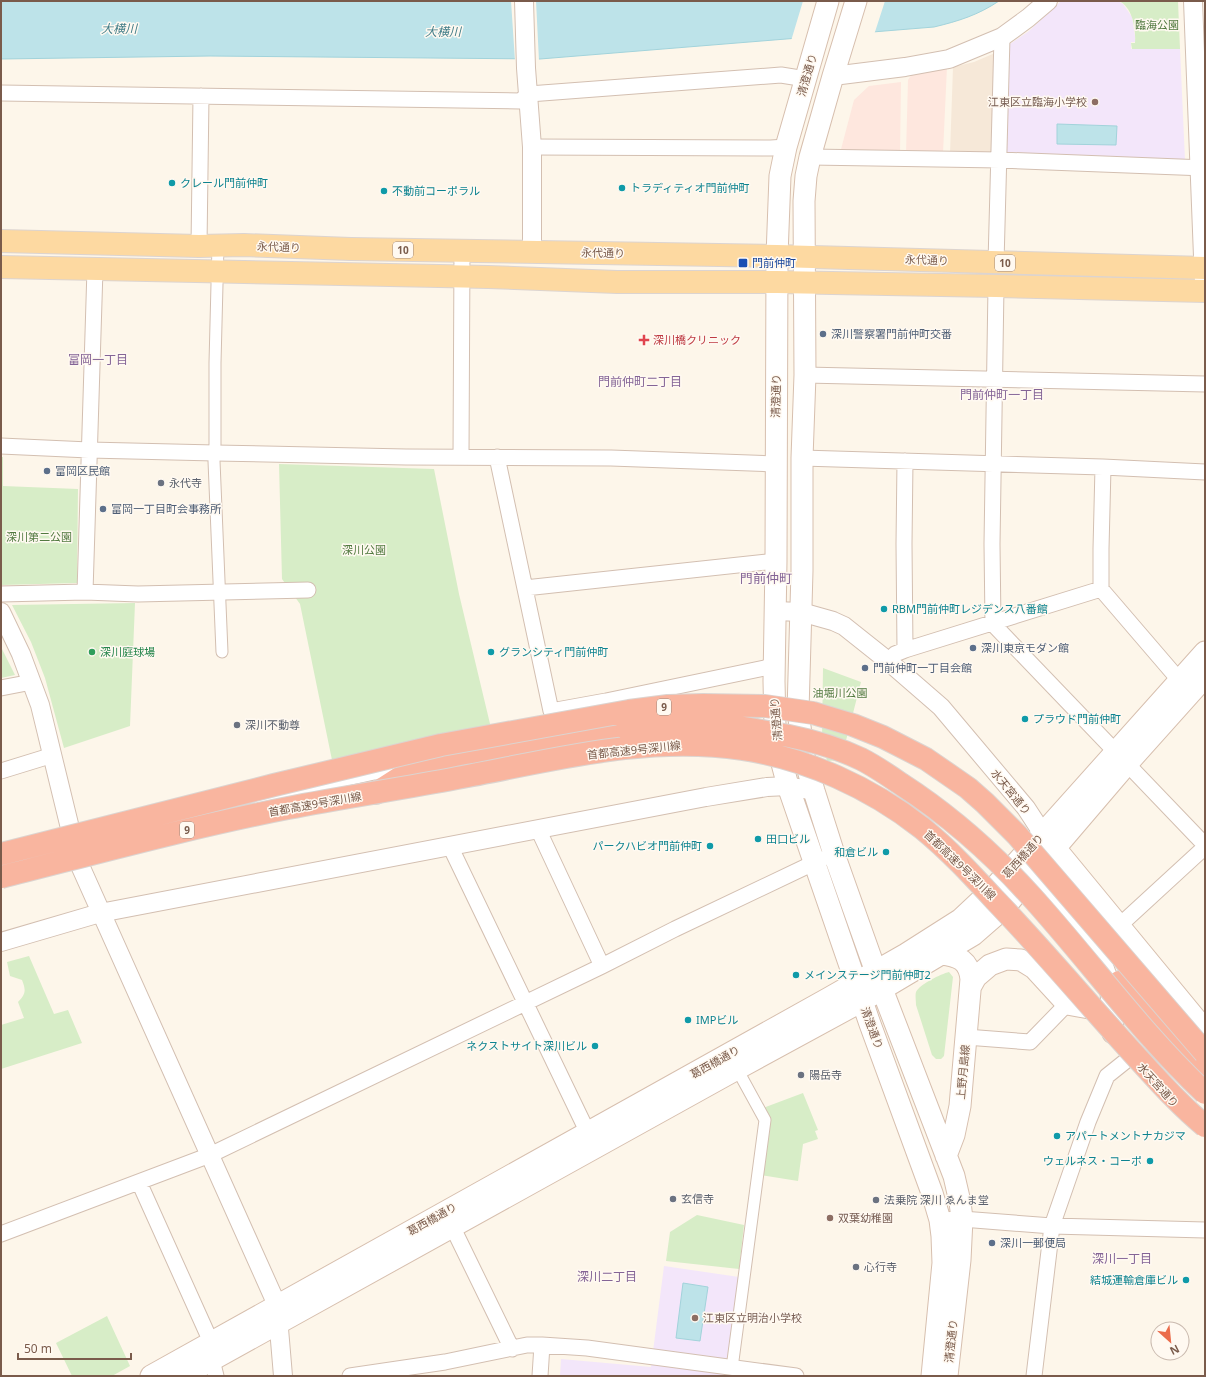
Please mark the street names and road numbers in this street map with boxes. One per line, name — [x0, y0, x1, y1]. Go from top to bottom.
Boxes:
street label: 清澄通り — [793, 52, 820, 98]
street label: 永代通り — [257, 238, 301, 255]
road number: 10 — [393, 242, 413, 258]
street label: 永代通り — [581, 245, 625, 260]
street label: 永代通り — [905, 251, 949, 268]
road number: 10 — [995, 255, 1015, 271]
street label: 清澄通り — [768, 374, 783, 418]
street label: 清澄通り — [766, 696, 785, 742]
road number: 9 — [657, 699, 671, 715]
street label: 首都高速9号深川線 — [586, 737, 682, 762]
street label: 水天宮通り — [988, 766, 1035, 818]
street label: 首都高速9号深川線 — [267, 788, 363, 819]
road number: 9 — [180, 822, 194, 838]
street label: 首都高速9号深川線 — [921, 826, 999, 903]
street label: 葛西橋通り — [999, 830, 1047, 881]
street label: 清澄通り — [858, 1005, 887, 1051]
street label: 葛西橋通り — [687, 1042, 742, 1081]
street label: 上野月島線 — [953, 1044, 972, 1100]
street label: 水天宮通り — [1134, 1059, 1182, 1110]
street label: 葛西橋通り — [404, 1199, 459, 1238]
street label: 清澄通り — [941, 1318, 960, 1364]

